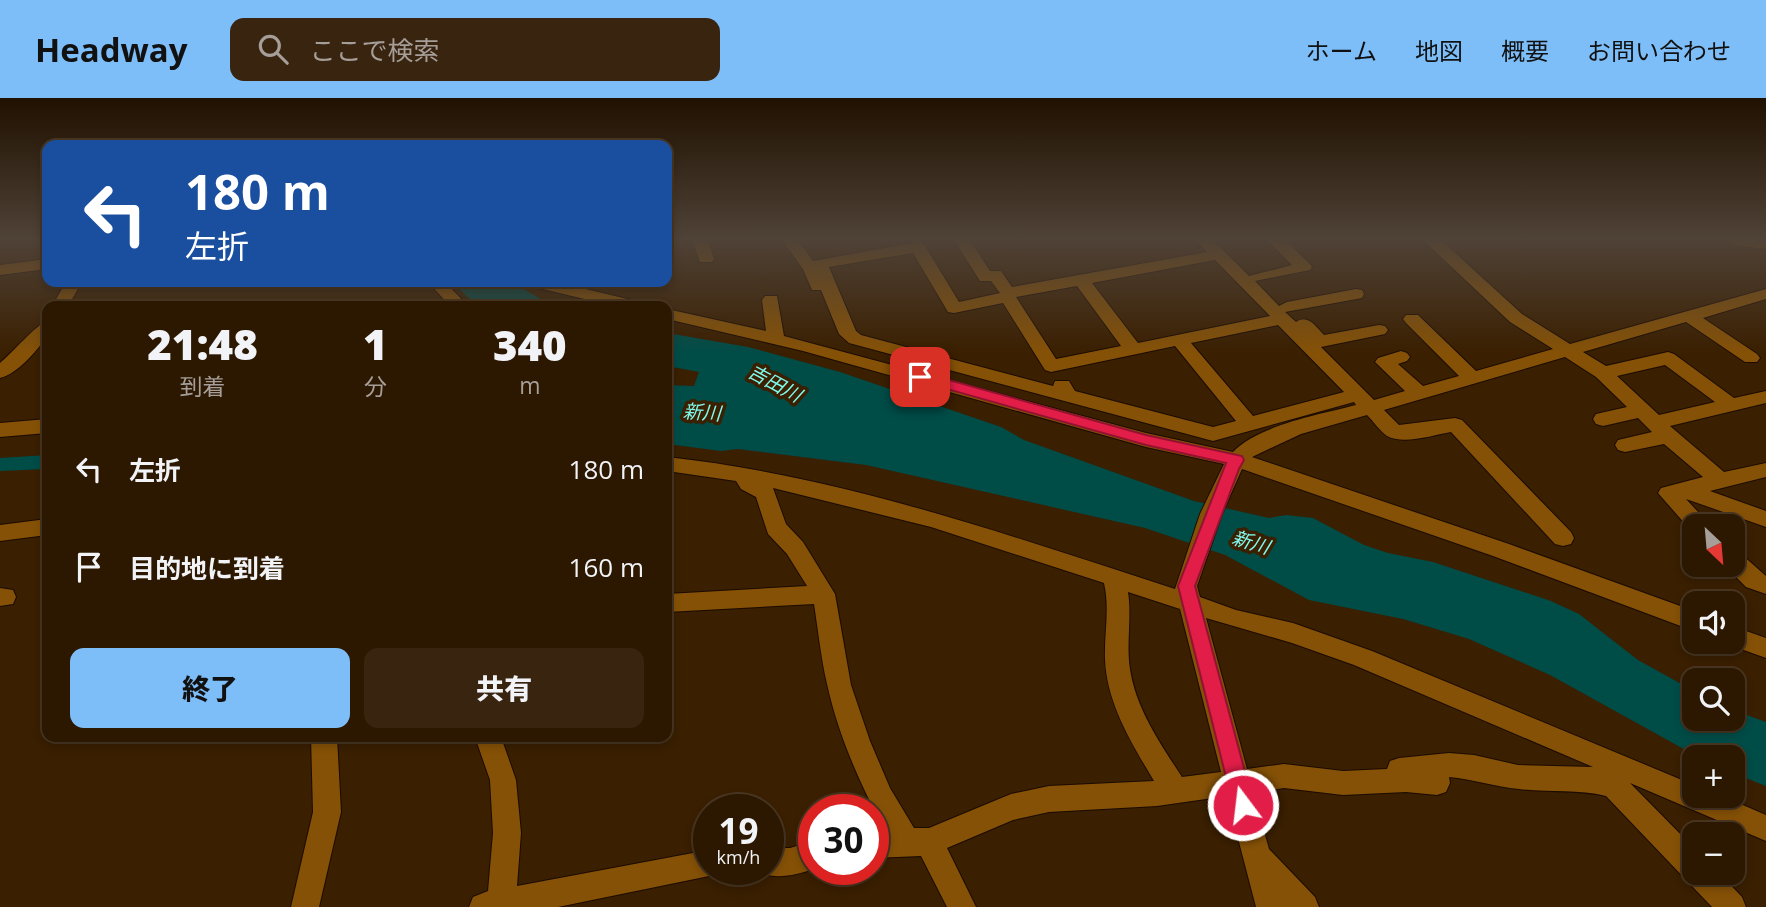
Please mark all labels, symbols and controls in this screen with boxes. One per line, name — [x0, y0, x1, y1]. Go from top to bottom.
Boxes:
search box — [230, 18, 720, 81]
text: Headway — [35, 27, 188, 72]
icon: search — [254, 30, 292, 68]
text: ここで検索 — [310, 32, 440, 68]
text: ホーム — [1306, 34, 1377, 67]
text: 地図 — [1415, 34, 1463, 67]
text: 概要 — [1501, 34, 1549, 67]
text: お問い合わせ — [1587, 34, 1731, 67]
text: 180 m — [185, 158, 330, 224]
icon: left — [70, 168, 161, 259]
text: 左折 — [185, 224, 249, 267]
text: 21:48 — [147, 315, 258, 372]
text: 1 — [363, 315, 388, 372]
text: 340 — [493, 316, 567, 373]
pin — [890, 347, 950, 407]
water label: 吉田川 — [744, 358, 808, 409]
icon: arrive — [901, 358, 939, 396]
text: m — [519, 369, 540, 401]
text: 到着 — [180, 370, 226, 402]
text: 分 — [364, 370, 387, 402]
water label: 新川 — [682, 398, 724, 426]
icon: left — [70, 450, 108, 488]
text: 180 m — [569, 451, 644, 487]
text: 左折 — [129, 452, 181, 488]
north arrow — [1682, 514, 1745, 578]
map controls — [1682, 514, 1745, 885]
water label: 新川 — [1229, 524, 1275, 561]
icon: arrive — [70, 548, 108, 586]
text: 160 m — [569, 549, 644, 585]
text: 目的地に到着 — [129, 550, 285, 586]
button: sound — [1682, 591, 1745, 654]
button: 終了 — [70, 648, 350, 728]
button: 共有 — [364, 648, 644, 728]
button: search — [1682, 668, 1745, 731]
button: + — [1682, 745, 1745, 808]
position arrow — [1206, 768, 1280, 842]
speed limit sign: 30 — [798, 794, 889, 885]
text: 19 — [718, 807, 759, 854]
button: − — [1682, 822, 1745, 885]
text: km/h — [717, 845, 760, 869]

